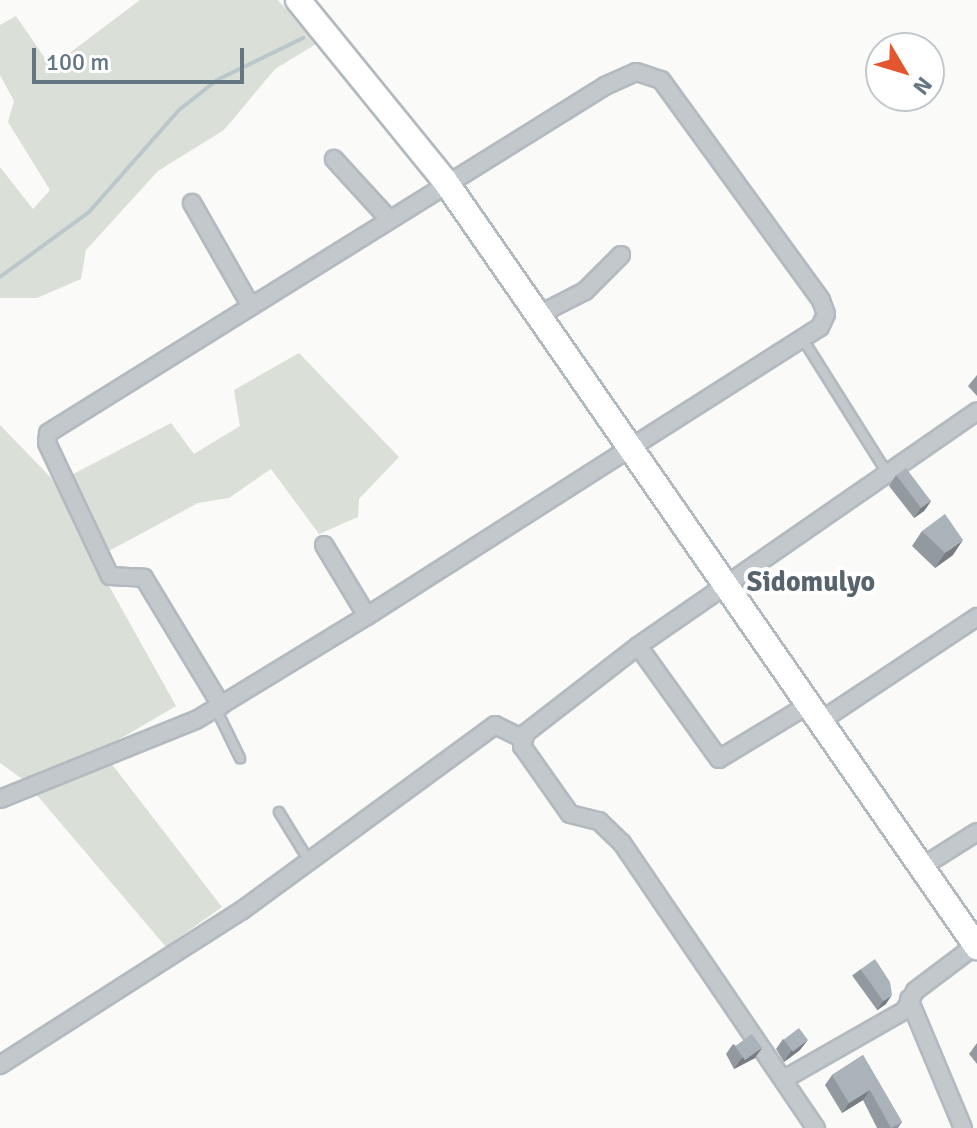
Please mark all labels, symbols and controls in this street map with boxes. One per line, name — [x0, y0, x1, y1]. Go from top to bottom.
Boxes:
scale bar — [36, 32, 248, 82]
north arrow — [865, 32, 945, 112]
text: 100 m — [46, 47, 109, 77]
text: N — [907, 72, 938, 100]
district label: Sidomulyo — [747, 565, 875, 599]

